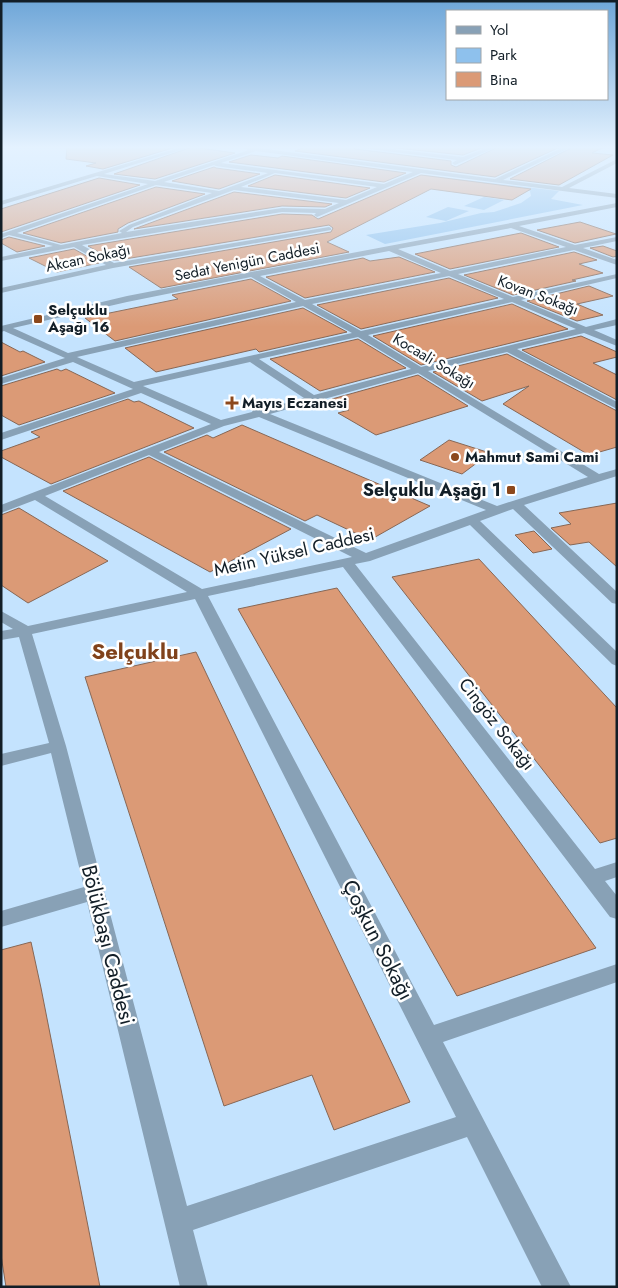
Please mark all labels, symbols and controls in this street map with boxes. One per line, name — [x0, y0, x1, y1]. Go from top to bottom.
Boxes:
legend — [446, 10, 608, 100]
text: Yol — [490, 19, 509, 41]
text: Park — [490, 44, 517, 66]
text: Bina — [490, 69, 517, 91]
street label: Sedat Yenigün Caddesi — [173, 237, 321, 287]
street label: Akcan Sokağı — [44, 238, 132, 278]
street label: Kovan Sokağı — [494, 270, 582, 320]
place label: Selçuklu Aşağı 16 — [47, 299, 109, 338]
marker: Selçuklu Aşağı 16 — [32, 313, 44, 325]
street label: Kocaali Sokağı — [389, 328, 479, 394]
place label: Mayıs Eczanesi — [242, 392, 347, 414]
marker: Mayıs Eczanesi — [226, 397, 238, 409]
place label: Mahmut Sami Cami — [465, 446, 599, 468]
marker: Mahmut Sami Cami — [449, 451, 461, 463]
place label: Selçuklu Aşağı 1 — [363, 477, 501, 503]
marker: Selçuklu Aşağı 1 — [505, 484, 517, 496]
street label: Metin Yüksel Caddesi — [211, 521, 377, 583]
district label: Selçuklu — [91, 635, 179, 667]
street label: Cingöz Sokağı — [453, 672, 541, 776]
street label: Bölükbaşı Caddesi — [74, 862, 142, 1028]
street label: Çoşkun Sokağı — [335, 875, 421, 1005]

